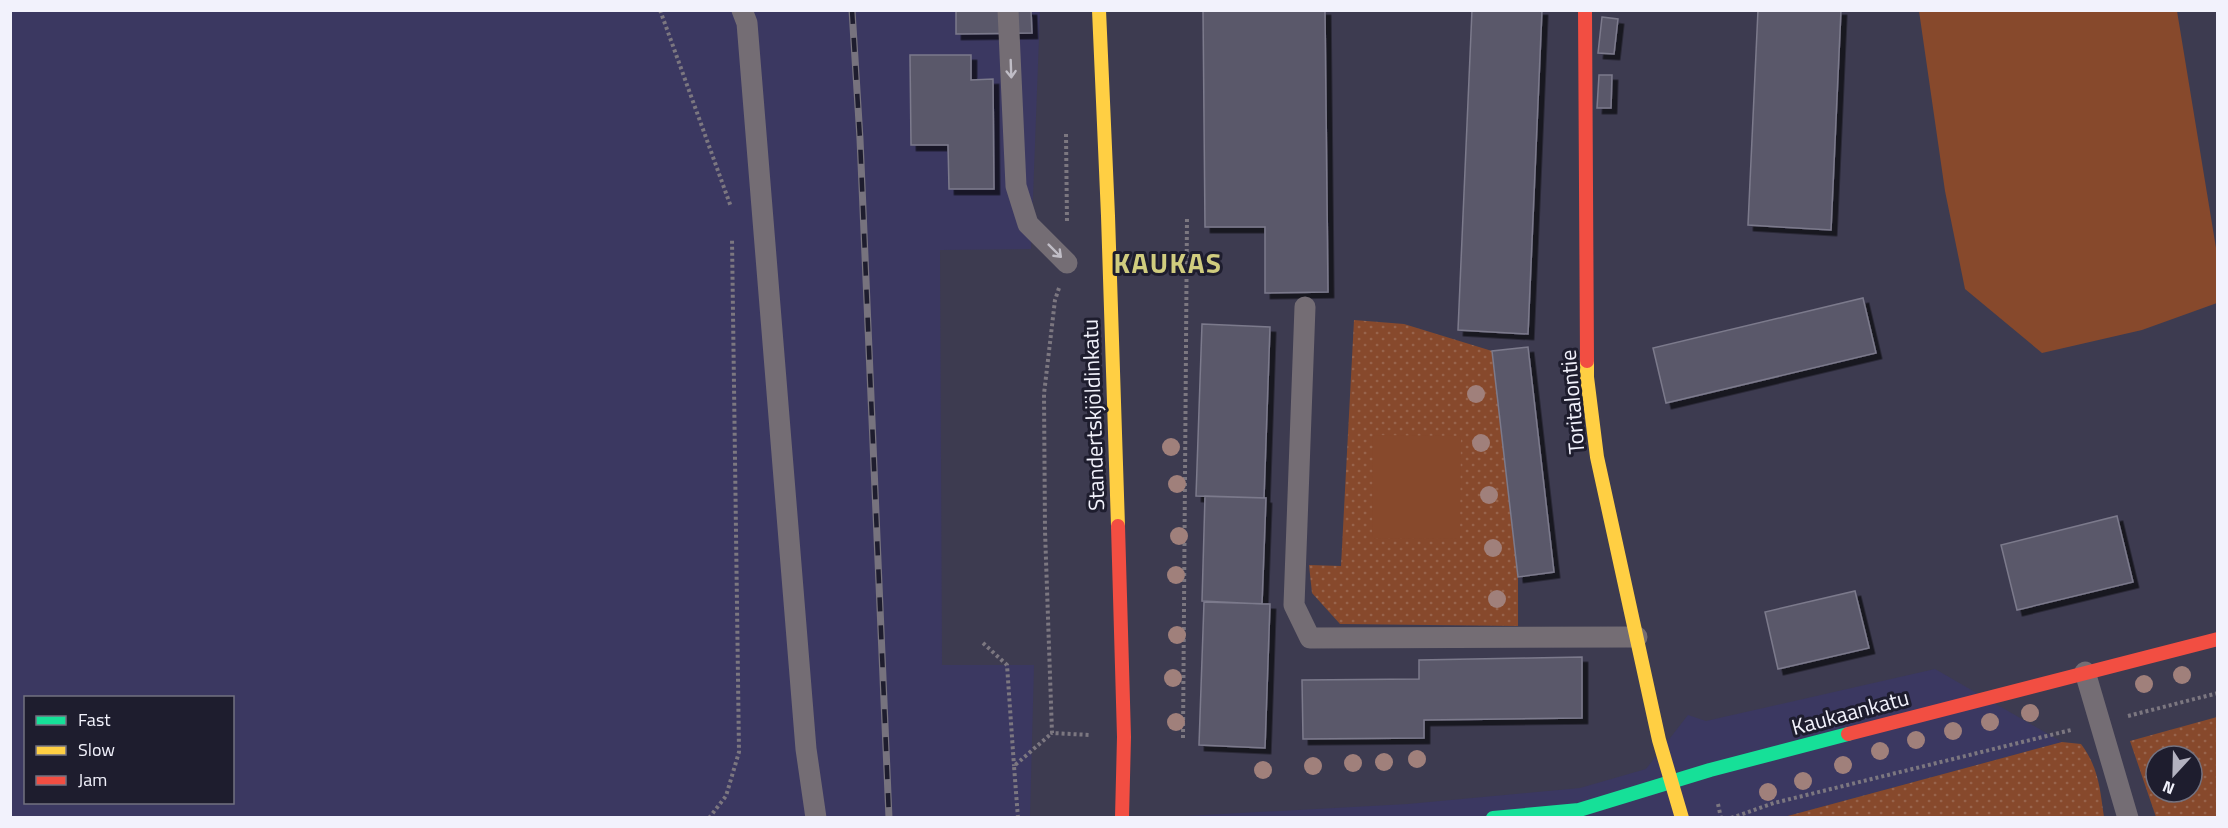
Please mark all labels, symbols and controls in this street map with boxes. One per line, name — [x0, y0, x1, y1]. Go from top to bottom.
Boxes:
one-way arrow — [1005, 58, 1016, 78]
district label: KAUKAS — [1113, 241, 1223, 284]
one-way arrow — [1048, 243, 1062, 258]
street label: Standertskjöldinkatu — [1073, 319, 1113, 511]
street label: Toritalontie — [1551, 348, 1593, 456]
street label: Kaukaankatu — [1787, 680, 1913, 744]
legend — [24, 696, 234, 804]
text: Fast — [78, 706, 111, 733]
text: Slow — [78, 736, 115, 763]
north arrow — [2144, 744, 2204, 804]
text: Jam — [78, 766, 107, 793]
text: N — [2159, 775, 2178, 801]

